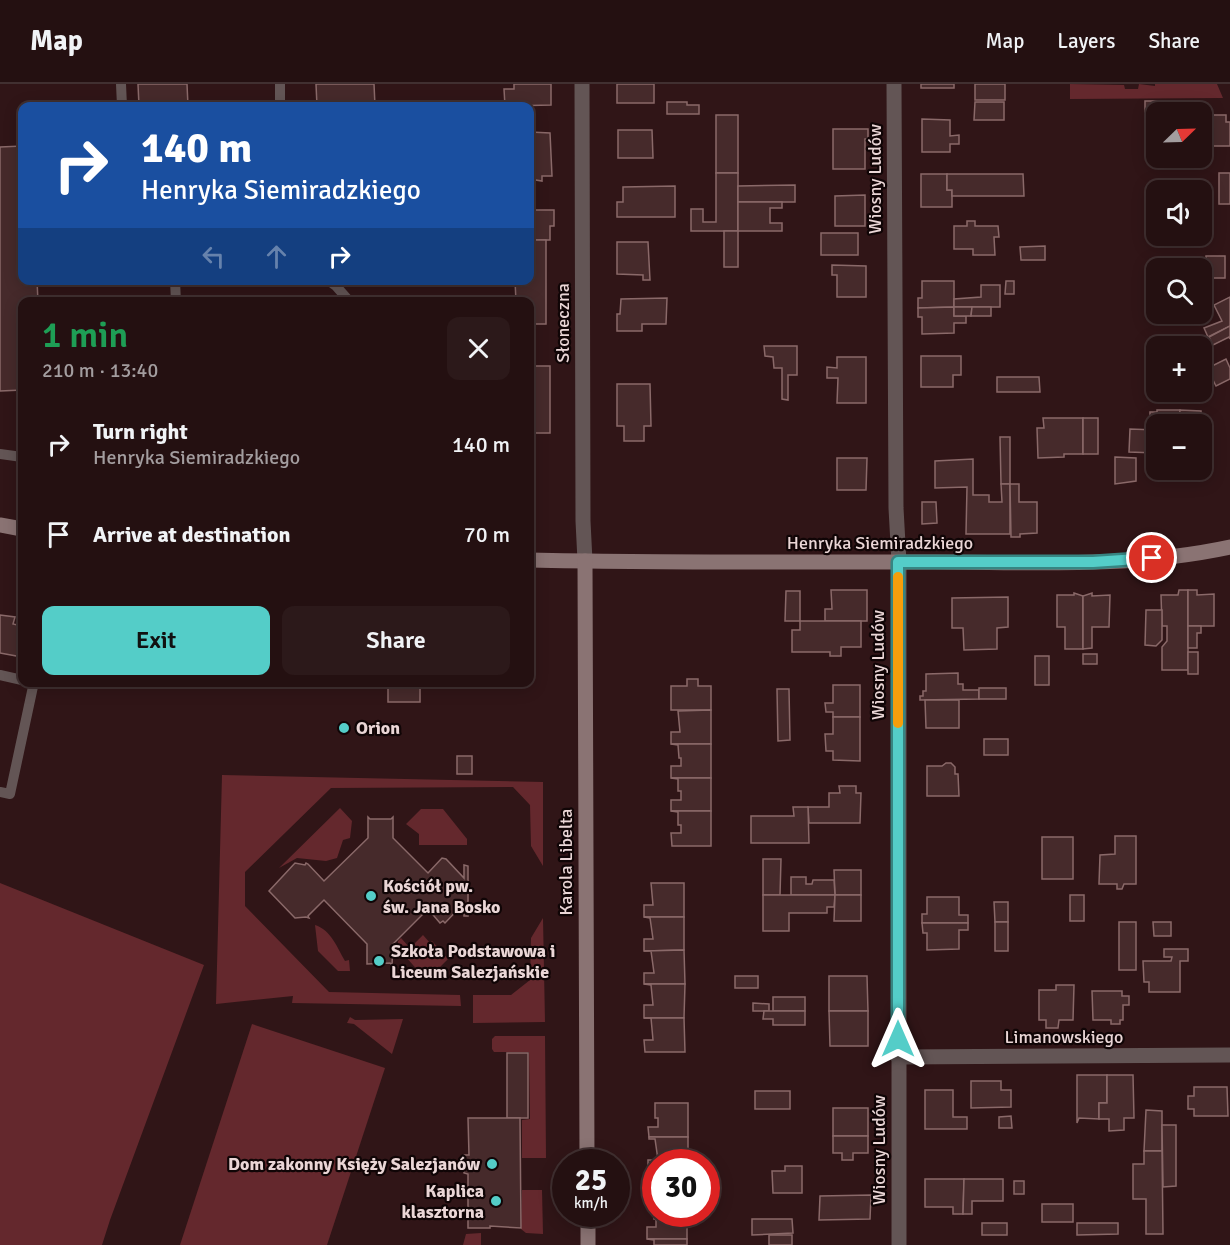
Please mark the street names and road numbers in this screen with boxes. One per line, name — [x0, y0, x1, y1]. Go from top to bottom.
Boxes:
street label: Wiosny Ludów — [864, 124, 886, 234]
street label: Słoneczna — [552, 283, 574, 363]
street label: Henryka Siemiradzkiego — [787, 532, 973, 554]
street label: Wiosny Ludów — [867, 610, 889, 720]
street label: Karola Libelta — [555, 809, 577, 915]
street label: Limanowskiego — [1005, 1026, 1123, 1048]
street label: Wiosny Ludów — [868, 1095, 890, 1205]

